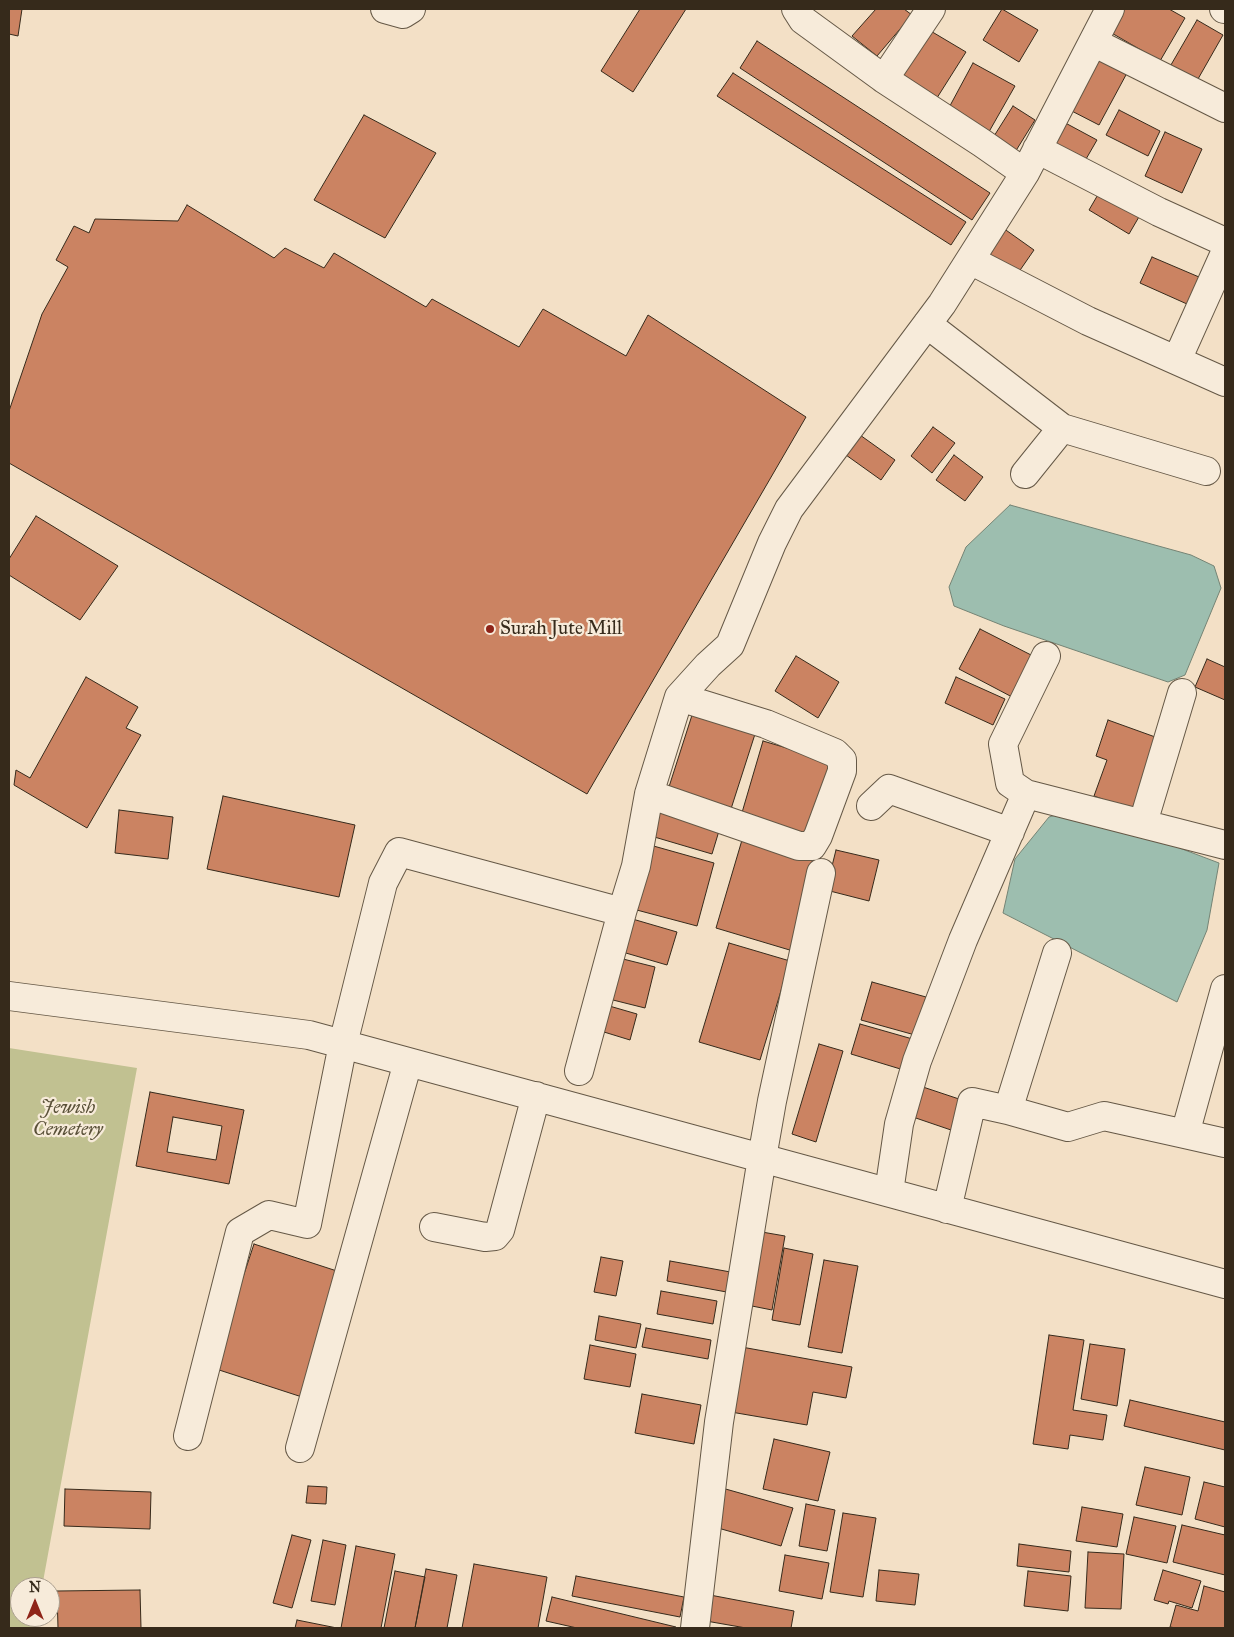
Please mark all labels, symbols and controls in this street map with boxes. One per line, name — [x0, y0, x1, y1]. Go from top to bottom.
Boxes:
place label: Surah Jute Mill — [500, 618, 622, 640]
marker: Surah Jute Mill — [484, 623, 496, 635]
park label: Jewish Cemetery — [33, 1097, 103, 1141]
north arrow — [10, 1577, 60, 1627]
text: N — [29, 1579, 41, 1596]

